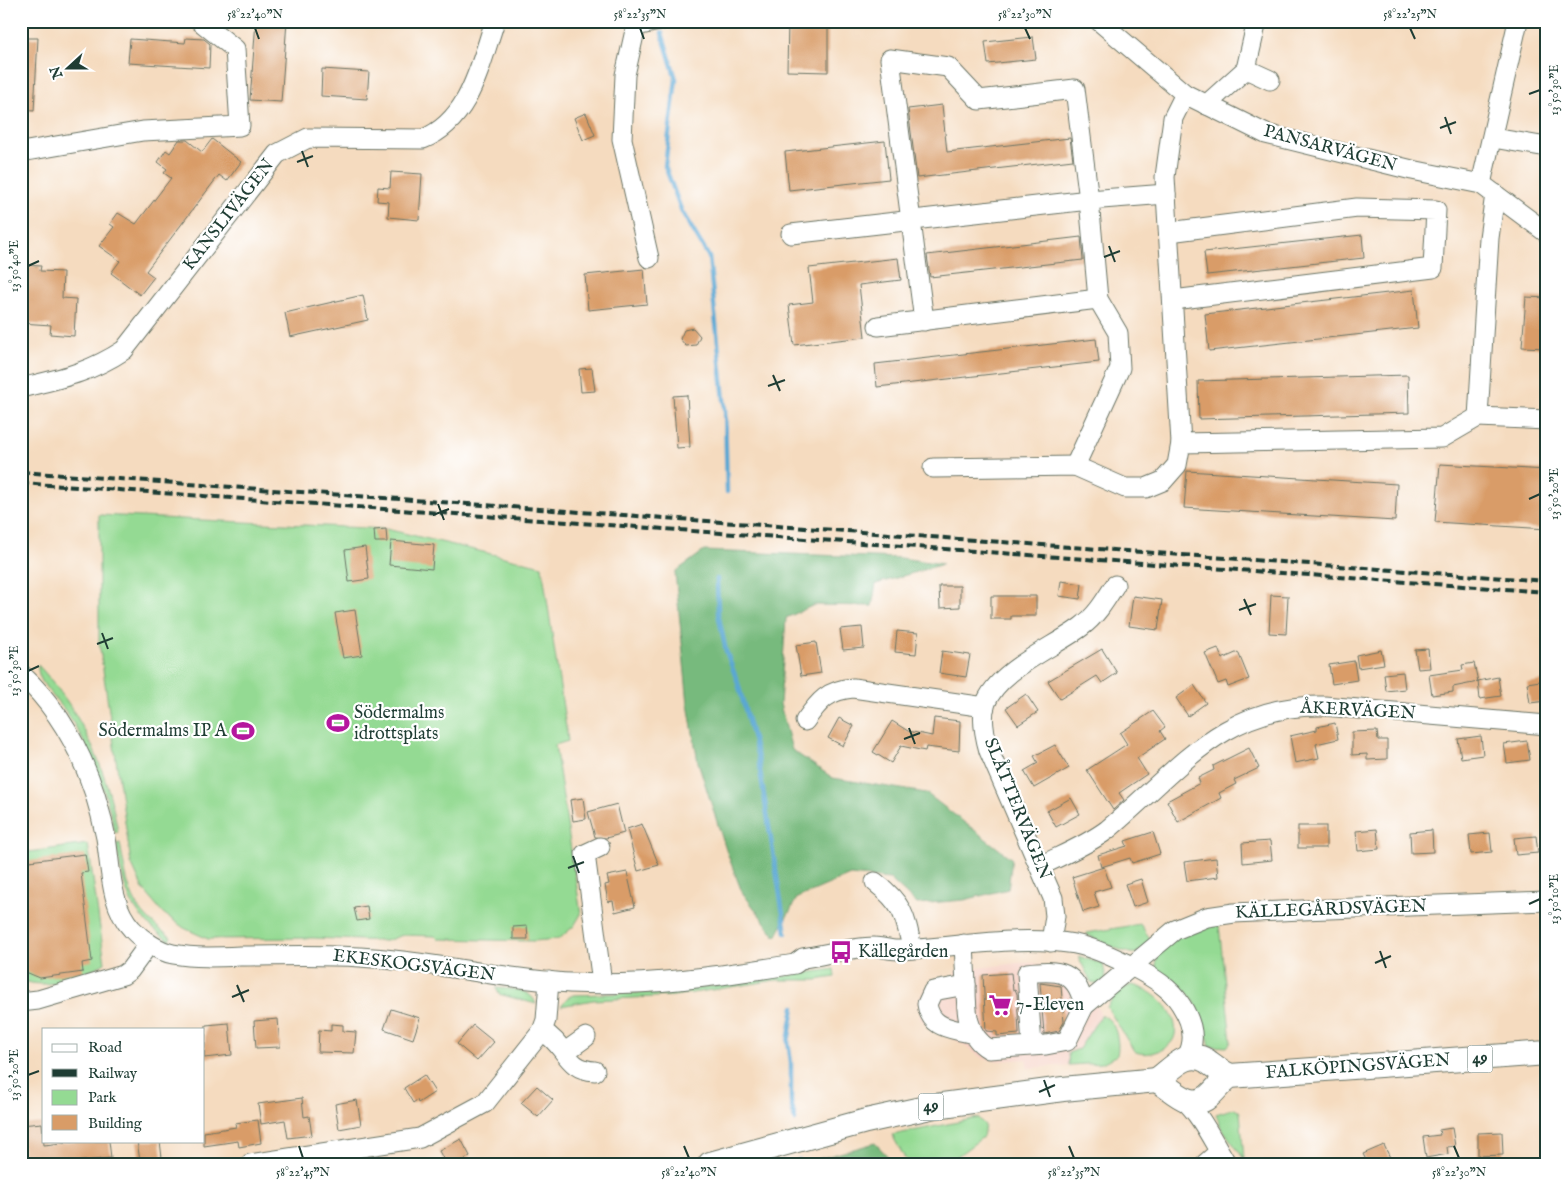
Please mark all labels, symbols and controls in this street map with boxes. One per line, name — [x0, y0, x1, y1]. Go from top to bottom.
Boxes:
text: 58°22'40"N — [227, 7, 283, 22]
text: 58°22'35"N — [614, 7, 667, 22]
text: 58°22'30"N — [998, 7, 1053, 22]
text: 58°22'25"N — [1383, 7, 1437, 22]
north arrow — [42, 42, 92, 92]
text: N — [46, 63, 68, 82]
text: 13°50'30"E — [1547, 65, 1562, 115]
street label: PANSARVÄGEN — [1261, 119, 1400, 178]
street label: KANSLIVÄGEN — [177, 154, 280, 275]
text: 13°50'40"E — [7, 240, 22, 292]
text: 13°50'20"E — [1547, 468, 1562, 520]
text: 13°50'30"E — [7, 646, 22, 696]
street label: ÅKERVÄGEN — [1299, 694, 1417, 726]
place label: Södermalms idrottsplats — [354, 702, 444, 746]
sports icon: Södermalms idrottsplats — [325, 710, 351, 736]
sports icon: Södermalms IP A — [230, 718, 256, 744]
place label: Södermalms IP A — [99, 720, 228, 743]
street label: SLÅTTERVÄGEN — [978, 734, 1058, 884]
text: 13°50'10"E — [1547, 874, 1562, 924]
street label: KÄLLEGÅRDSVÄGEN — [1235, 893, 1428, 925]
bus stop icon: Källegården — [828, 939, 854, 965]
place label: Källegården — [858, 941, 949, 964]
street label: EKESKOGSVÄGEN — [331, 944, 497, 987]
supermarket icon: 7-Eleven — [987, 992, 1013, 1018]
place label: 7-Eleven — [1016, 994, 1085, 1017]
legend — [42, 1028, 205, 1142]
text: Road — [88, 1038, 123, 1057]
road number: 49 — [1468, 1046, 1492, 1072]
street label: FALKÖPINGSVÄGEN — [1265, 1048, 1452, 1085]
text: 13°50'20"E — [7, 1049, 22, 1101]
text: Railway — [88, 1064, 138, 1083]
text: Park — [88, 1088, 118, 1107]
road number: 49 — [918, 1094, 944, 1120]
text: Building — [88, 1114, 143, 1133]
text: 58°22'45"N — [276, 1165, 331, 1180]
text: 58°22'40"N — [661, 1165, 717, 1180]
text: 58°22'35"N — [1048, 1165, 1101, 1180]
text: 58°22'30"N — [1432, 1165, 1487, 1180]

